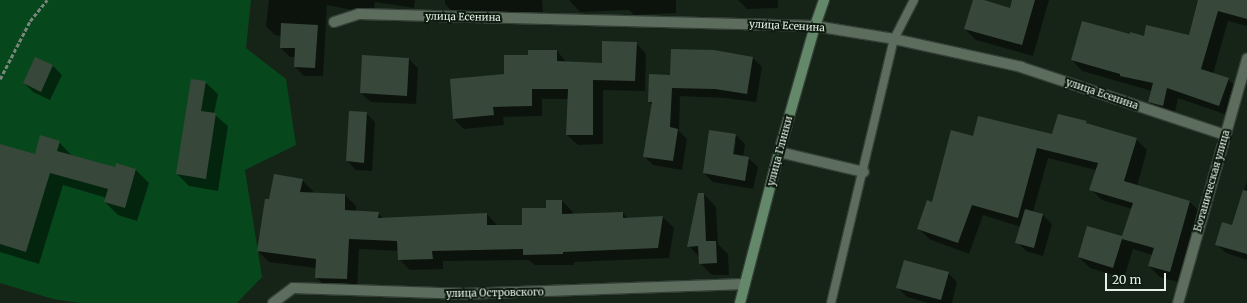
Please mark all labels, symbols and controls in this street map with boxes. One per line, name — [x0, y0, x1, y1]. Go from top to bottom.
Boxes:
street label: улица Есенина — [425, 10, 501, 24]
street label: улица Есенина — [749, 18, 825, 34]
street label: улица Есенина — [1064, 76, 1140, 112]
street label: улица Глинки — [765, 115, 795, 187]
street label: Ботаническая улица — [1192, 129, 1232, 233]
scale bar — [1107, 265, 1168, 291]
text: 20 m — [1112, 272, 1141, 287]
street label: улица Островского — [446, 286, 544, 300]

